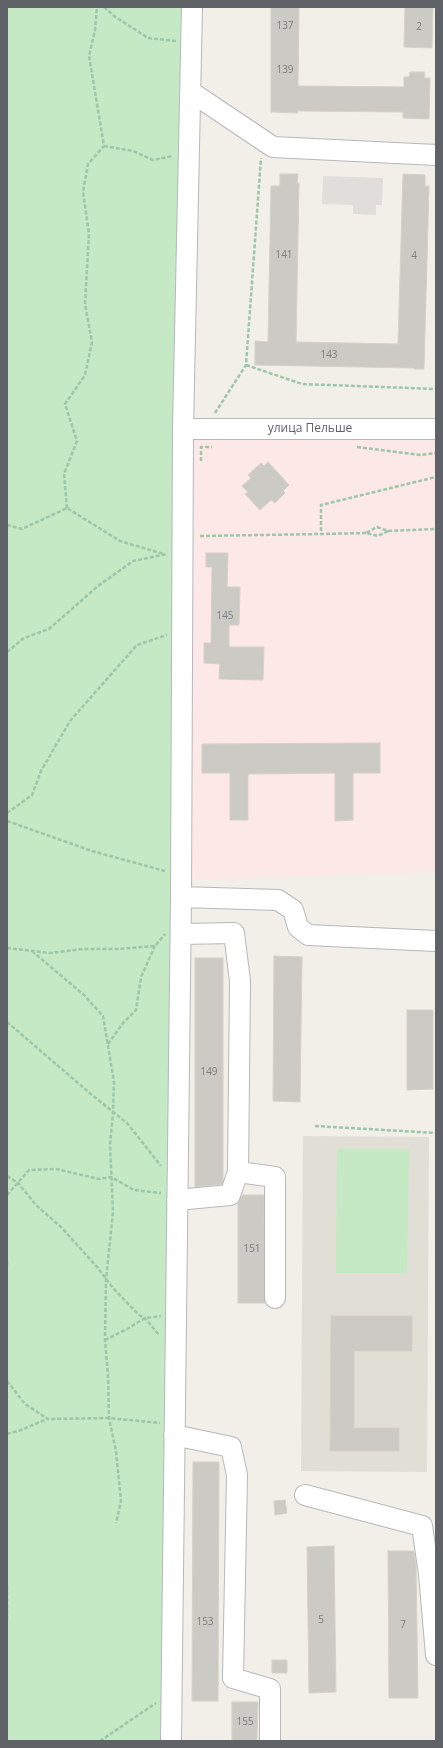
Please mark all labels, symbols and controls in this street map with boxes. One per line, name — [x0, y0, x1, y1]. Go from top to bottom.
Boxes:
house number: 137 — [276, 20, 294, 32]
house number: 2 — [416, 21, 422, 33]
house number: 139 — [276, 64, 294, 76]
house number: 141 — [275, 249, 293, 261]
house number: 4 — [411, 250, 417, 262]
house number: 143 — [320, 349, 338, 361]
street label: улица Пельше — [268, 422, 352, 436]
house number: 145 — [216, 610, 234, 622]
house number: 149 — [200, 1066, 218, 1078]
house number: 151 — [243, 1243, 261, 1255]
house number: 5 — [318, 1614, 324, 1626]
house number: 153 — [196, 1616, 214, 1628]
house number: 7 — [400, 1619, 406, 1631]
house number: 155 — [236, 1716, 254, 1728]

